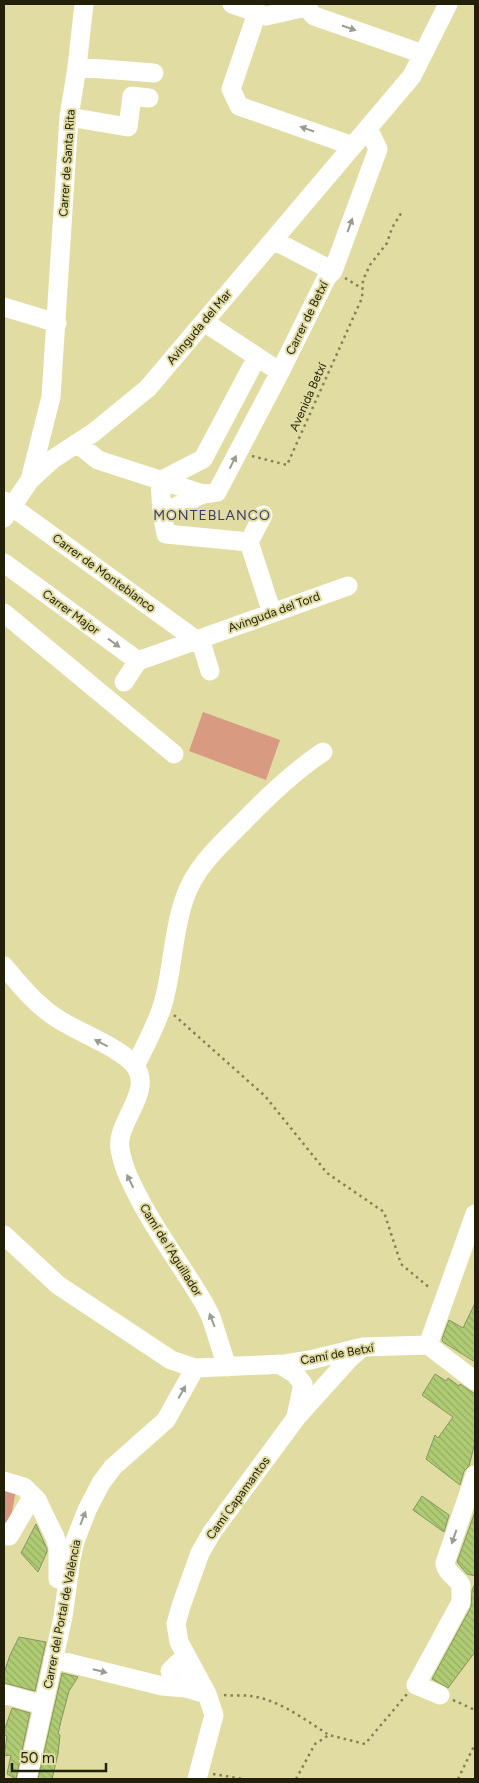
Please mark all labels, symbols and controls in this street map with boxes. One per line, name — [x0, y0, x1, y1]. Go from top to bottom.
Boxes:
one-way arrow — [342, 24, 357, 32]
street label: Carrer de Santa Rita — [56, 109, 78, 217]
one-way arrow — [299, 125, 314, 132]
one-way arrow — [346, 217, 354, 232]
street label: Carrer de Betxí — [283, 278, 331, 357]
street label: Avinguda del Mar — [164, 287, 234, 367]
street label: Avenida Betxí — [287, 360, 330, 433]
one-way arrow — [229, 455, 237, 469]
district label: MONTEBLANCO — [153, 507, 271, 524]
street label: Carrer de Monteblanco — [50, 531, 158, 615]
street label: Carrer Major — [40, 587, 102, 637]
street label: Avinguda del Tord — [226, 589, 322, 635]
one-way arrow — [107, 638, 121, 648]
one-way arrow — [94, 1039, 109, 1047]
one-way arrow — [126, 1173, 134, 1188]
street label: Camí de l'Aguillador — [137, 1201, 205, 1299]
one-way arrow — [208, 1312, 216, 1327]
street label: Camí de Betxí — [299, 1340, 376, 1367]
one-way arrow — [178, 1384, 186, 1399]
street label: Camí Capamantos — [203, 1454, 273, 1542]
one-way arrow — [80, 1511, 88, 1525]
one-way arrow — [450, 1530, 457, 1545]
street label: Carrer del Portal de València — [41, 1538, 83, 1690]
one-way arrow — [93, 1667, 108, 1675]
scale bar — [12, 1740, 106, 1772]
text: 50 m — [20, 1749, 55, 1767]

